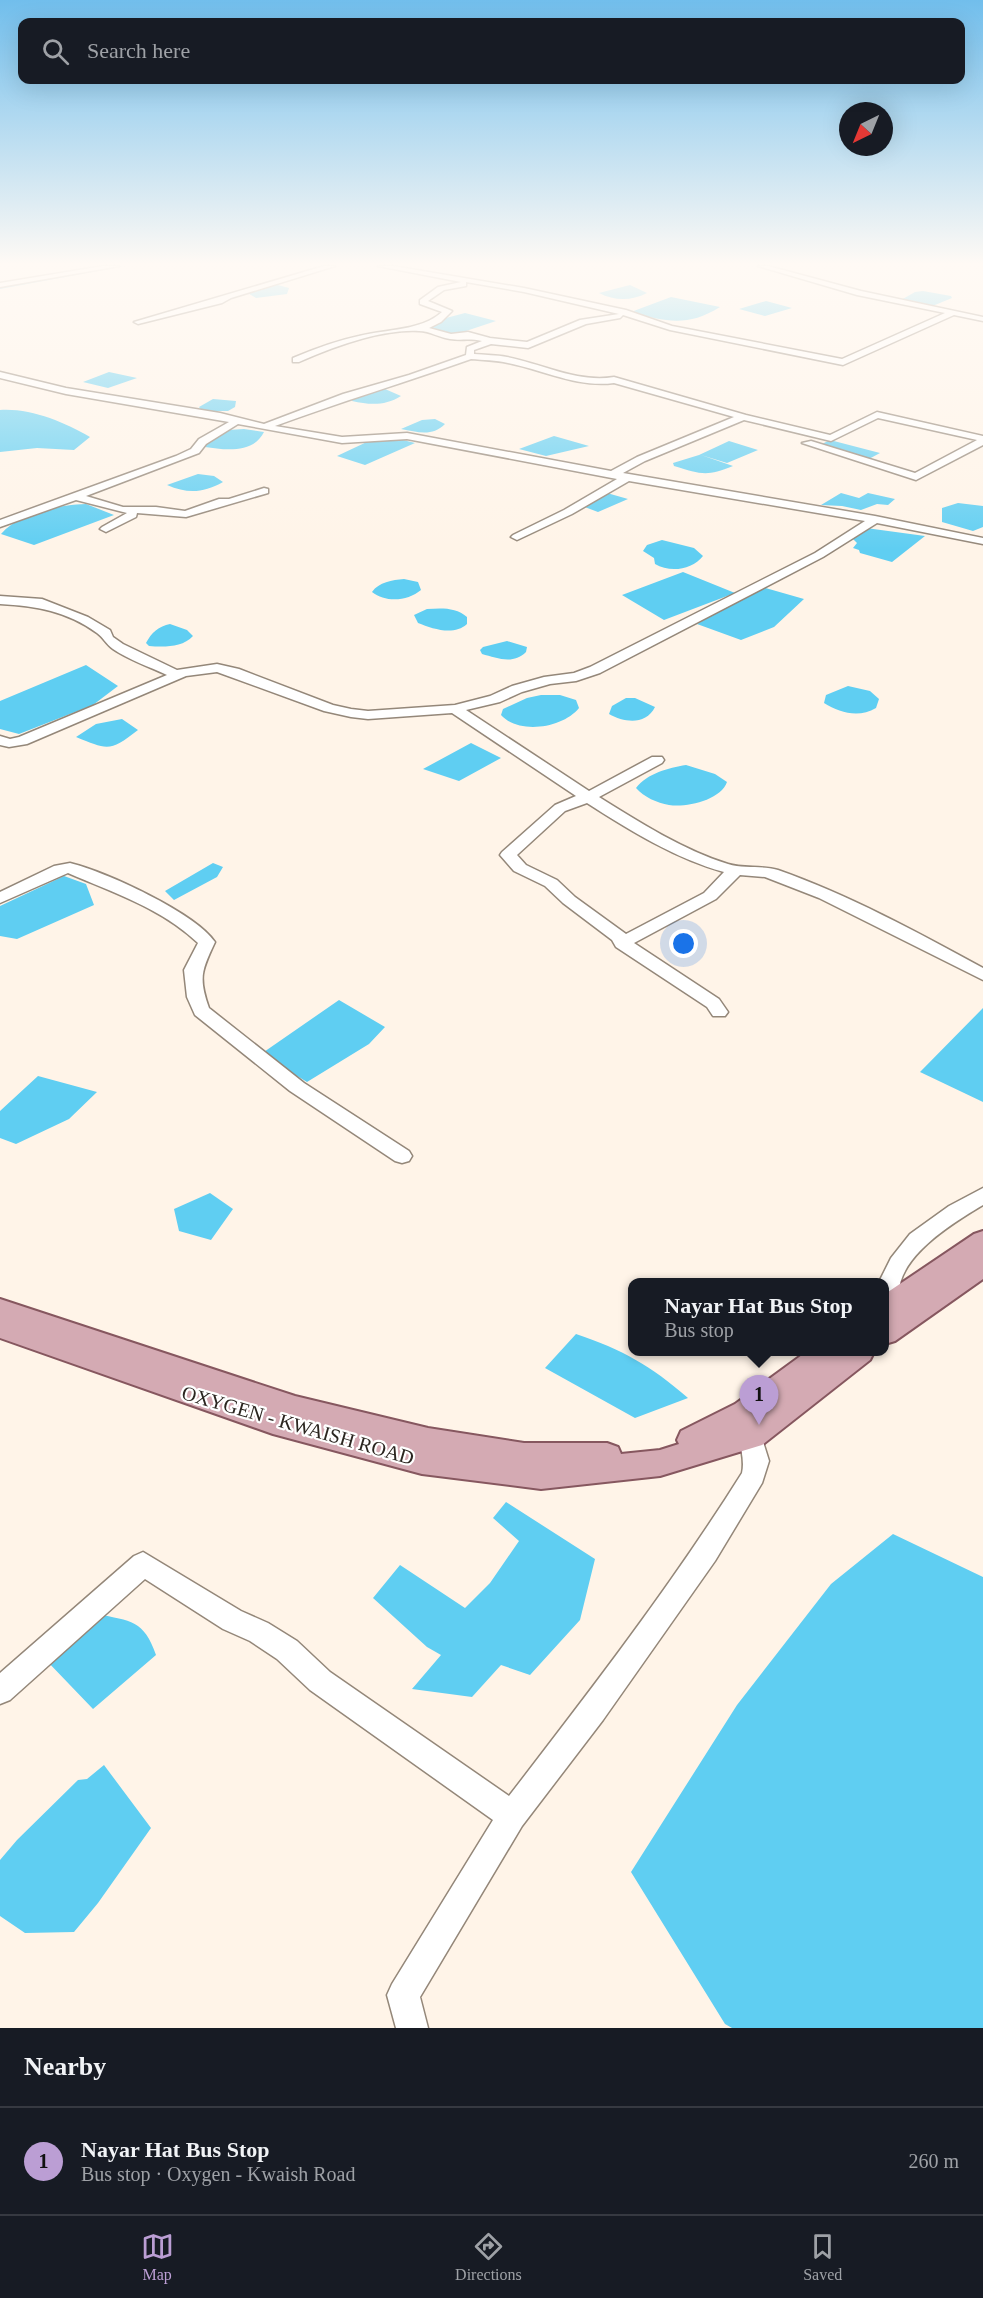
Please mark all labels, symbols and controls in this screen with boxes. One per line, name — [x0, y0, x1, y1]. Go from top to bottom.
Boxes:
search box — [18, 18, 965, 84]
icon: search — [39, 35, 72, 68]
text: Search here — [87, 38, 190, 63]
north arrow — [839, 102, 893, 156]
your location — [669, 929, 698, 958]
popup — [628, 1278, 889, 1356]
text: Nayar Hat Bus Stop — [664, 1293, 853, 1318]
text: Bus stop — [664, 1319, 734, 1341]
pin: 1 — [740, 1376, 778, 1425]
street label: OXYGEN - KWAISH ROAD — [179, 1381, 417, 1469]
text: Nearby — [24, 2052, 106, 2081]
text: Nayar Hat Bus Stop — [81, 2137, 269, 2162]
text: 1 — [39, 2150, 49, 2172]
text: 260 m — [908, 2150, 959, 2172]
text: Bus stop · Oxygen - Kwaish Road — [81, 2163, 355, 2185]
tab: Map — [141, 2230, 174, 2284]
tab: Directions — [455, 2230, 522, 2284]
tab: Saved — [803, 2230, 842, 2284]

